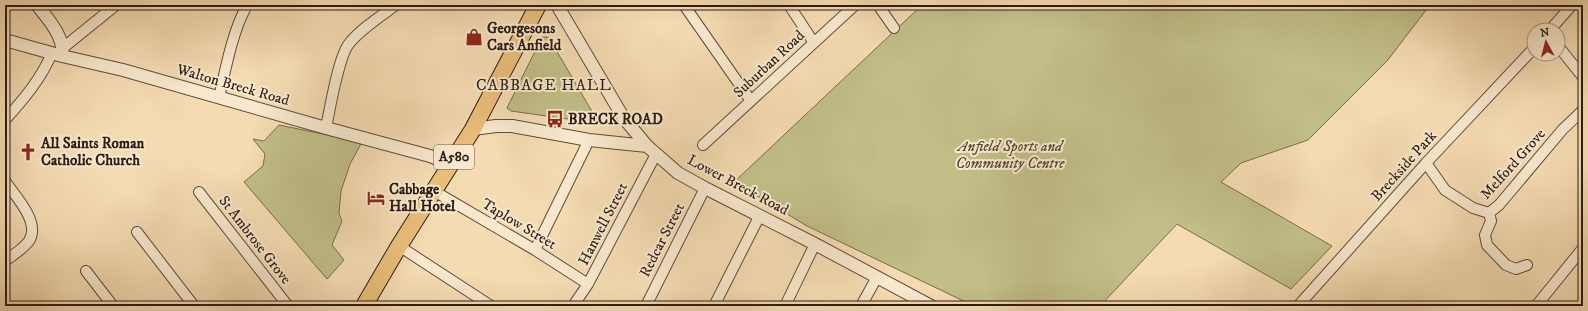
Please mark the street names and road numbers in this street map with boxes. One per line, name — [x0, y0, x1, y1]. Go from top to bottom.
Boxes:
street label: Suburban Road — [729, 26, 809, 102]
street label: Walton Breck Road — [174, 60, 292, 110]
street label: Melford Grove — [1476, 125, 1550, 203]
street label: Breckside Park — [1367, 126, 1441, 205]
road number: A580 — [434, 145, 474, 169]
street label: Lower Breck Road — [684, 150, 792, 220]
street label: Hanwell Street — [574, 179, 632, 269]
street label: St Ambrose Grove — [215, 192, 295, 288]
street label: Taplow Street — [478, 194, 560, 254]
street label: Redcar Street — [635, 200, 689, 280]

